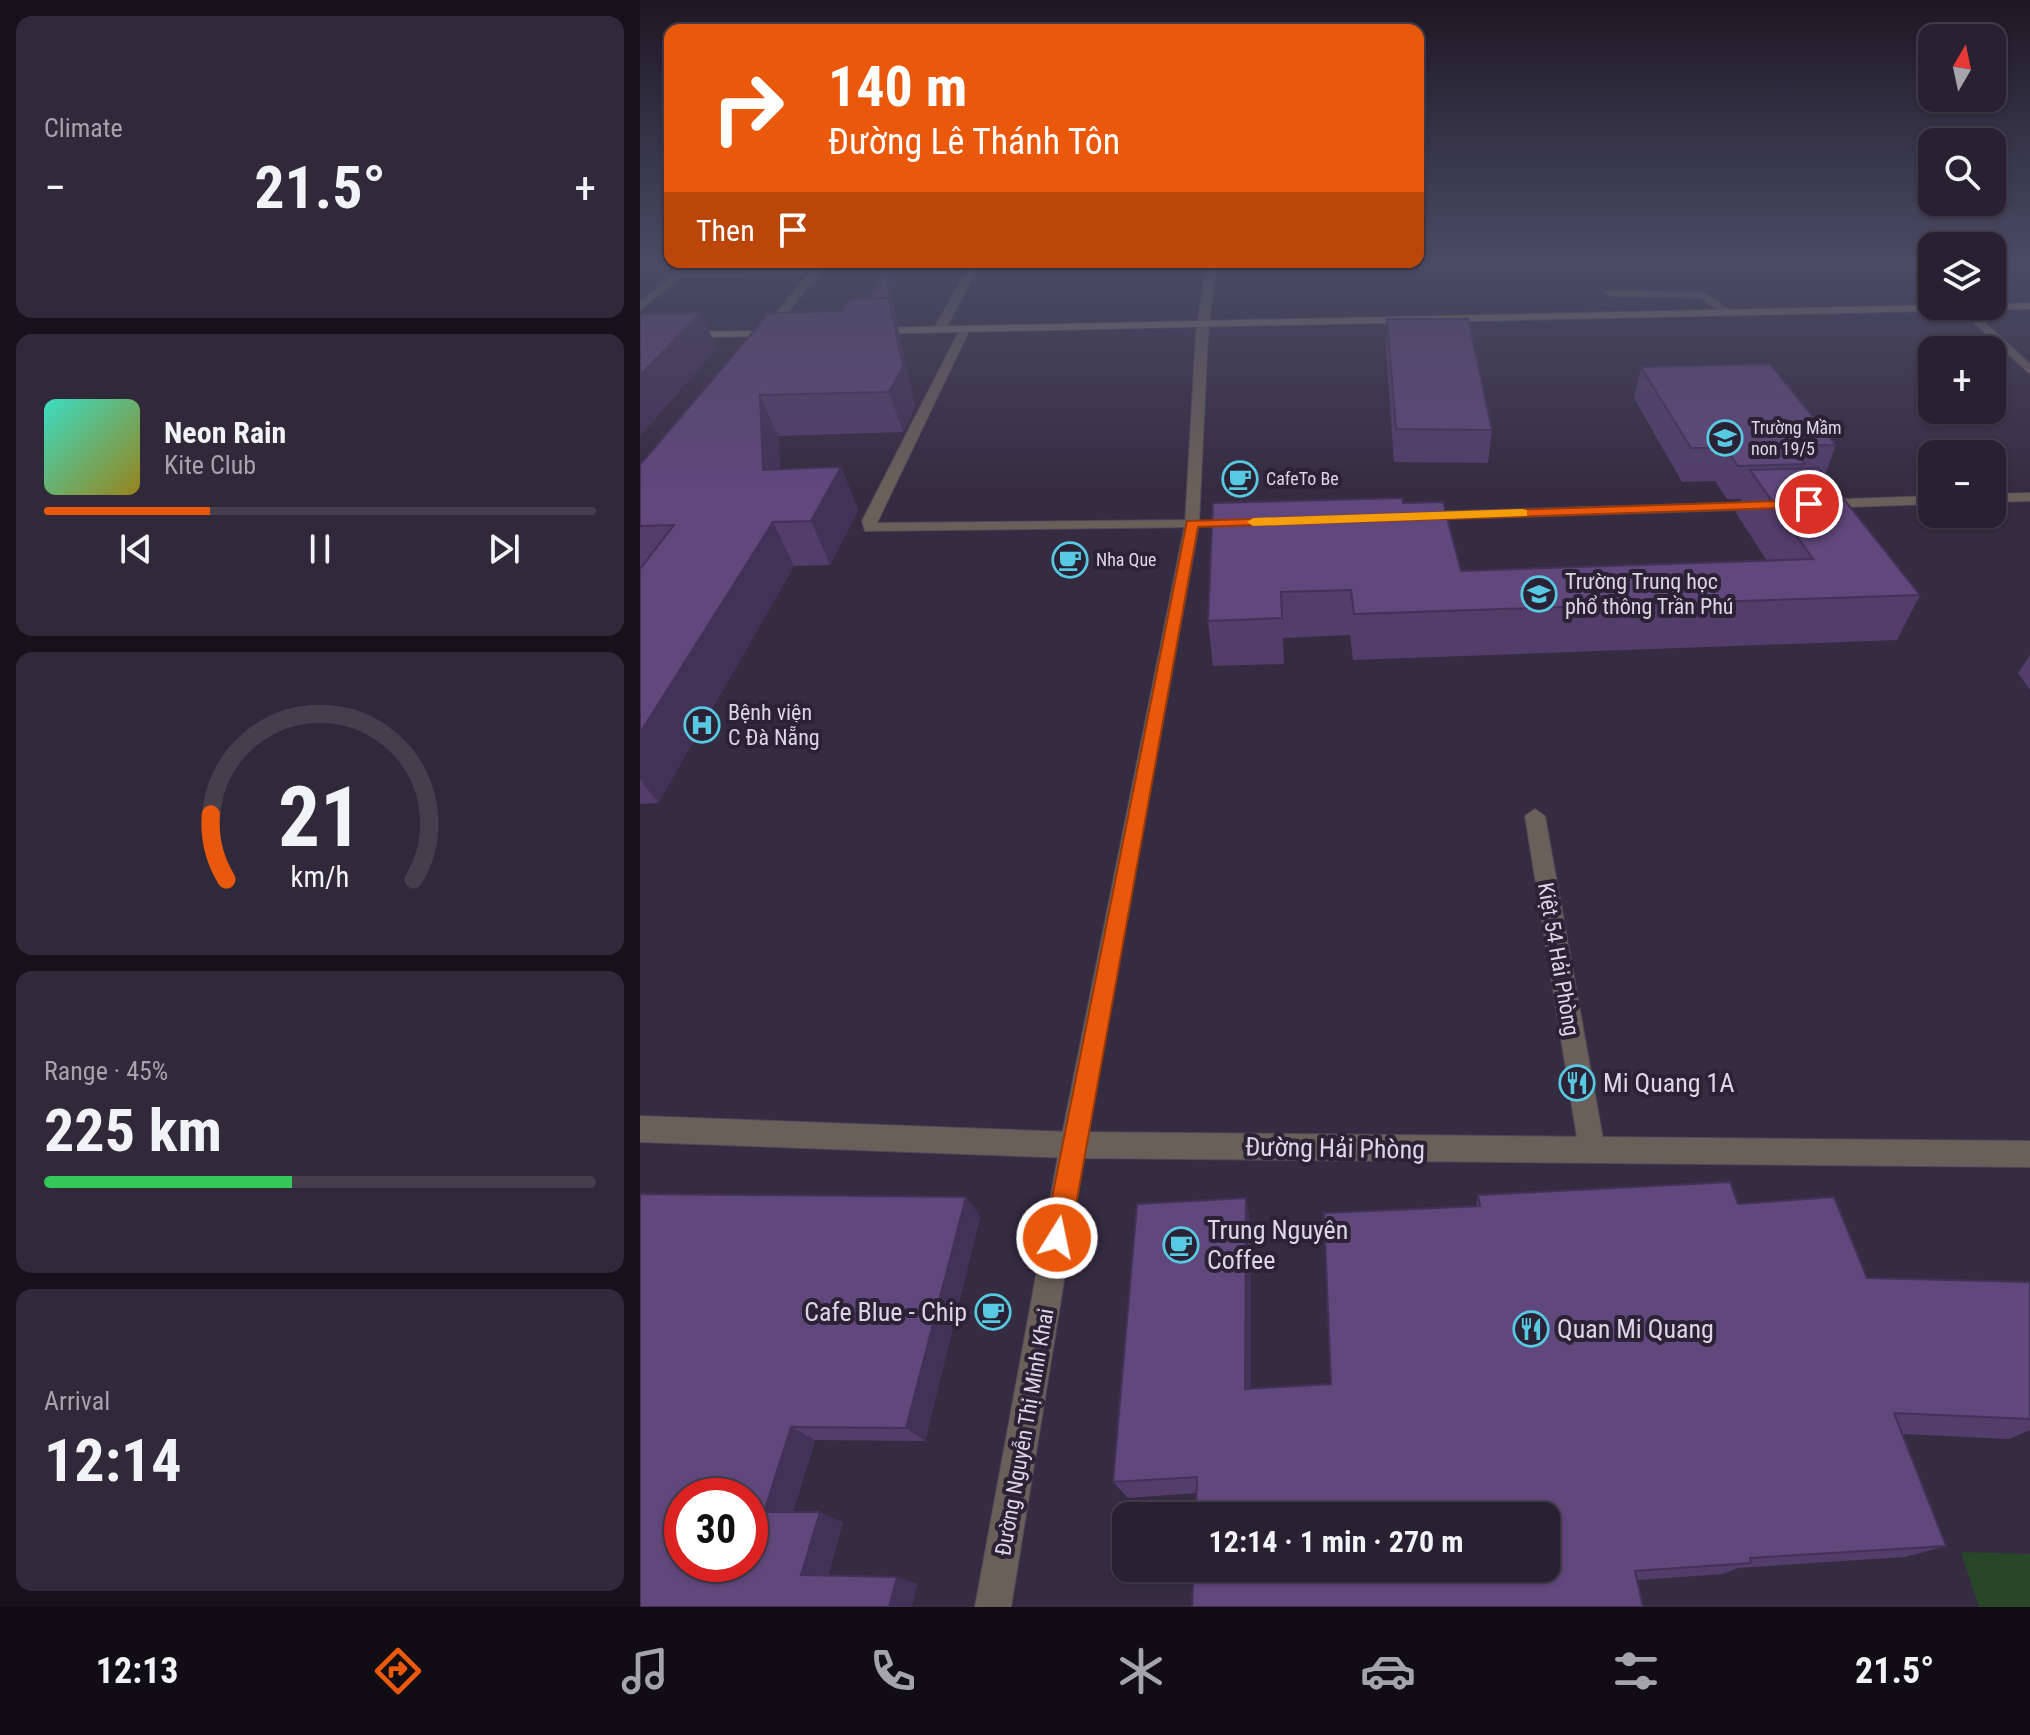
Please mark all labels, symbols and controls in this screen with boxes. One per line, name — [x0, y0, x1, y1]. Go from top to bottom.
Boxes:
north arrow — [1918, 24, 2006, 112]
map controls — [1918, 24, 2006, 528]
text: 140 m — [828, 54, 967, 120]
icon: right — [696, 56, 800, 160]
text: Climate — [44, 113, 123, 143]
text: Đường Lê Thánh Tôn — [828, 121, 1120, 163]
button: search — [1918, 128, 2006, 216]
text: 21.5° — [254, 152, 386, 223]
text: − — [44, 162, 66, 214]
text: + — [574, 162, 596, 214]
icon: arrive — [771, 208, 815, 252]
text: Then — [696, 213, 755, 248]
button: layers — [1918, 232, 2006, 320]
button: + — [1918, 336, 2006, 424]
text: Neon Rain — [164, 415, 286, 450]
place label: Trường Mầm non 19/5 — [1751, 417, 1842, 459]
school or university icon: Trường Mầm non 19/5 — [1706, 419, 1744, 457]
button: − — [1918, 440, 2006, 528]
text: Kite Club — [164, 450, 256, 480]
cafe icon: CafeTo Be — [1221, 460, 1259, 498]
place label: CafeTo Be — [1266, 468, 1339, 489]
pin — [1775, 470, 1843, 538]
icon: arrive — [1787, 482, 1831, 526]
icon: previous — [114, 527, 158, 571]
icon: pause — [298, 527, 342, 571]
icon: next — [482, 527, 526, 571]
cafe icon: Nha Que — [1051, 541, 1089, 579]
place label: Nha Que — [1096, 549, 1157, 570]
place label: Trường Trung học phổ thông Trần Phú — [1565, 569, 1733, 619]
school or university icon: Trường Trung học phổ thông Trần Phú — [1520, 575, 1558, 613]
place label: Bệnh viện C Đà Nẵng — [728, 700, 820, 750]
hospital icon: Bệnh viện C Đà Nẵng — [683, 706, 721, 744]
text: 21 — [278, 768, 362, 865]
text: km/h — [291, 860, 349, 894]
street label: Kiệt 54 Hải Phòng — [1533, 880, 1584, 1038]
text: Range · 45% — [44, 1056, 168, 1086]
restaurant icon: Mi Quang 1A — [1558, 1064, 1596, 1102]
place label: Mi Quang 1A — [1603, 1068, 1734, 1098]
text: 225 km — [44, 1095, 222, 1166]
street label: Đường Hải Phòng — [1245, 1131, 1425, 1165]
position arrow — [1015, 1196, 1099, 1280]
place label: Trung Nguyên Coffee — [1207, 1215, 1348, 1275]
cafe icon: Trung Nguyên Coffee — [1162, 1226, 1200, 1264]
cafe icon: Cafe Blue - Chip — [974, 1293, 1012, 1331]
place label: Cafe Blue - Chip — [804, 1297, 967, 1327]
street label: Đường Nguyễn Thị Minh Khai — [990, 1306, 1059, 1558]
restaurant icon: Quan Mi Quang — [1512, 1310, 1550, 1348]
place label: Quan Mi Quang — [1557, 1314, 1714, 1344]
text: Arrival — [44, 1386, 110, 1416]
text: 12:14 — [44, 1425, 182, 1496]
speed limit sign: 30 — [664, 1478, 768, 1582]
text: 12:14 · 1 min · 270 m — [1209, 1524, 1463, 1559]
icon: directions — [370, 1643, 426, 1699]
icon: music — [617, 1643, 673, 1699]
icon: phone — [865, 1643, 921, 1699]
icon: climate — [1113, 1643, 1169, 1699]
icon: car — [1360, 1643, 1416, 1699]
icon: filters — [1608, 1643, 1664, 1699]
text: 12:13 — [96, 1650, 178, 1692]
text: 21.5° — [1855, 1650, 1934, 1692]

